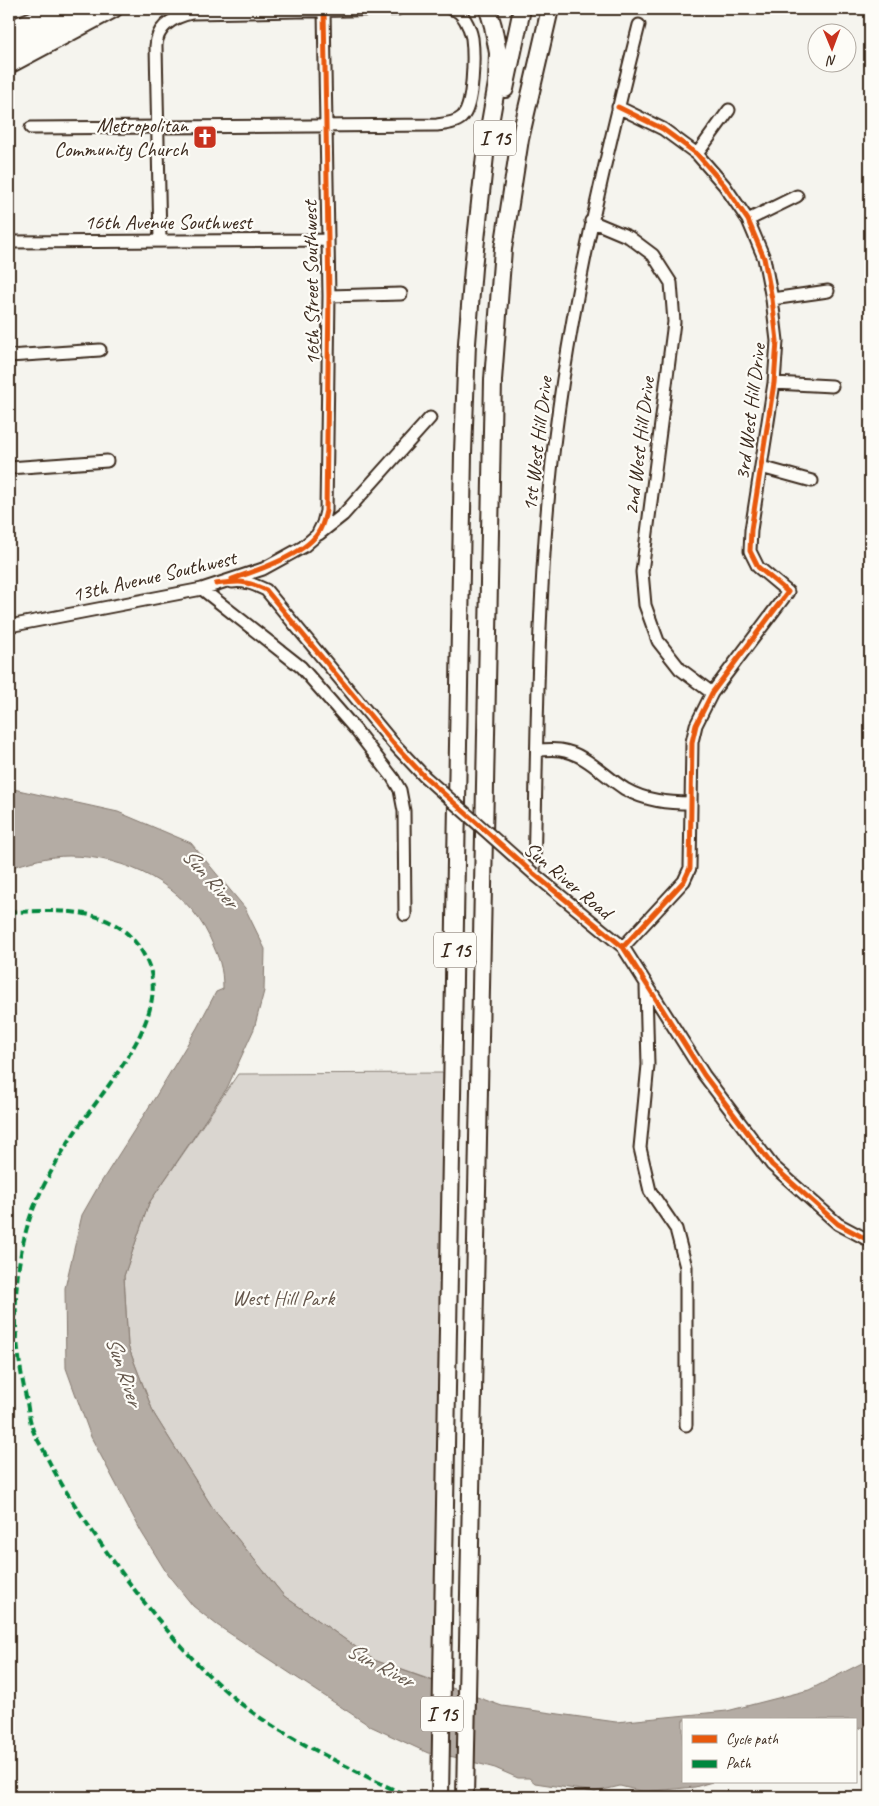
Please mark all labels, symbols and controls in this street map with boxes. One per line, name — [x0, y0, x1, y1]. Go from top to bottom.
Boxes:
north arrow — [806, 22, 856, 72]
text: N — [825, 52, 837, 69]
place label: Metropolitan Community Church — [54, 112, 190, 162]
road number: I 15 — [474, 120, 516, 156]
church icon: Metropolitan Community Church — [192, 124, 218, 150]
street label: 16th Street Southwest — [297, 198, 325, 366]
street label: 16th Avenue Southwest — [84, 209, 254, 235]
street label: 3rd West Hill Drive — [729, 340, 772, 482]
street label: 1st West Hill Drive — [516, 373, 558, 513]
street label: 2nd West Hill Drive — [618, 373, 661, 517]
street label: 13th Avenue Southwest — [70, 544, 240, 607]
street label: Sun River Road — [519, 836, 620, 927]
water label: Sun River — [176, 842, 247, 917]
road number: I 15 — [434, 932, 476, 968]
park label: West Hill Park — [232, 1285, 335, 1311]
water label: Sun River — [99, 1333, 150, 1413]
water label: Sun River — [342, 1636, 422, 1696]
road number: I 15 — [421, 1696, 463, 1732]
legend — [682, 1718, 856, 1784]
text: Cycle path — [726, 1730, 778, 1749]
text: Path — [726, 1754, 752, 1773]

